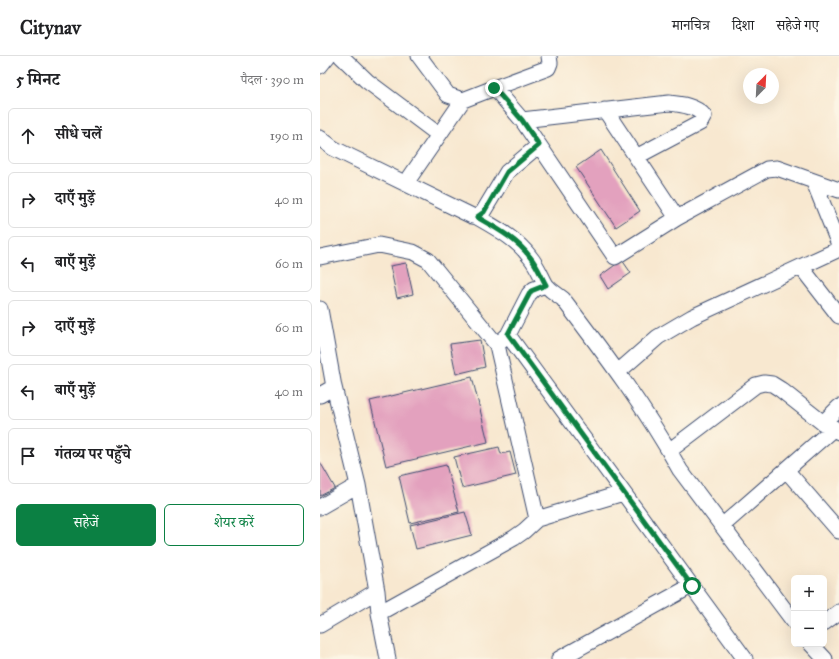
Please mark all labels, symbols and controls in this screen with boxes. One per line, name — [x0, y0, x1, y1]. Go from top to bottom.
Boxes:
text: Citynav — [20, 16, 81, 39]
text: मानचित्र — [672, 17, 710, 34]
text: दिशा — [732, 17, 754, 34]
text: सहेजे गए — [776, 17, 819, 34]
north arrow — [743, 68, 779, 104]
text: 5 मिनट — [16, 69, 60, 90]
text: पैदल · 390 m — [241, 72, 304, 88]
route end — [485, 79, 503, 97]
icon: ahead — [17, 125, 39, 147]
text: सीधे चलें — [55, 125, 102, 143]
text: 190 m — [270, 128, 303, 144]
icon: right — [17, 189, 39, 211]
text: दाएँ मुड़ें — [55, 189, 95, 207]
text: 40 m — [274, 192, 303, 208]
icon: left — [17, 253, 39, 275]
text: बाएँ मुड़ें — [55, 253, 95, 271]
text: 60 m — [275, 256, 303, 272]
icon: right — [17, 317, 39, 339]
text: दाएँ मुड़ें — [55, 317, 95, 335]
text: 60 m — [275, 320, 303, 336]
icon: left — [17, 381, 39, 403]
text: बाएँ मुड़ें — [55, 381, 95, 399]
text: 40 m — [274, 384, 303, 400]
icon: arrive — [17, 445, 39, 467]
text: गंतव्य पर पहुँचे — [55, 445, 131, 463]
button: सहेजें — [16, 504, 156, 546]
button: शेयर करें — [164, 504, 304, 546]
map controls — [791, 575, 827, 647]
button: + — [791, 575, 827, 611]
route start — [683, 577, 701, 595]
button: − — [791, 611, 827, 647]

